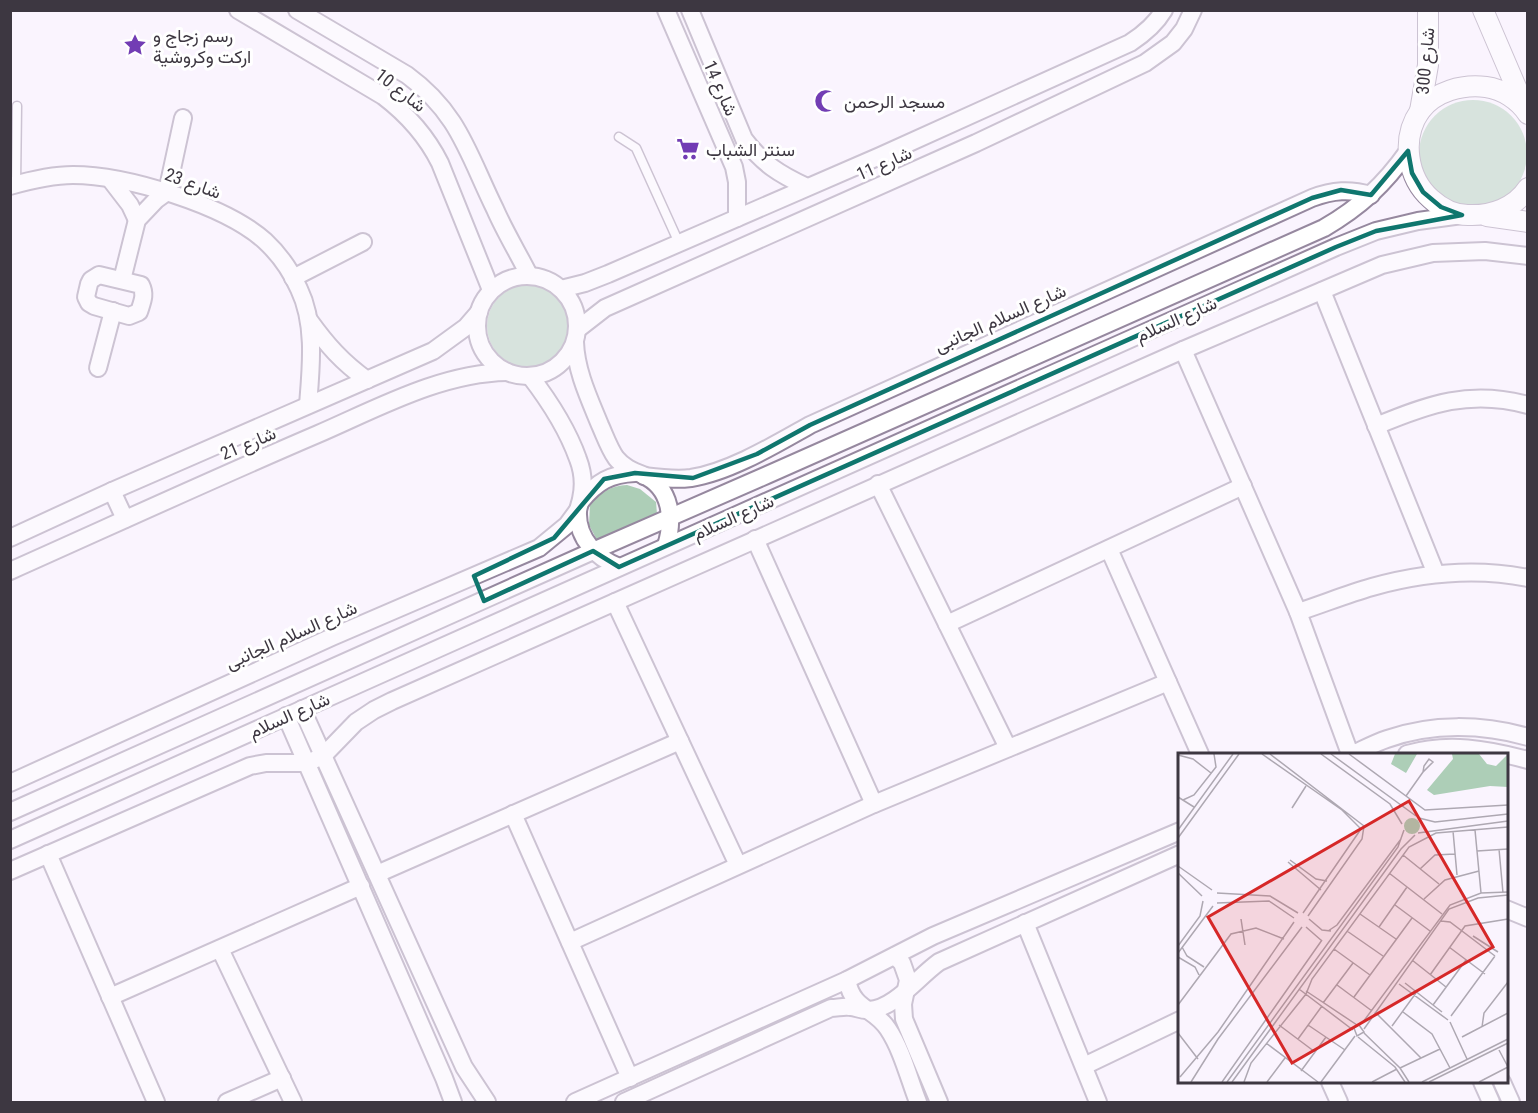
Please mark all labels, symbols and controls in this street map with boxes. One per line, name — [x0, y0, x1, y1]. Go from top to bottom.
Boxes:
place label: رسم زجاج و اركت وكروشية — [153, 25, 251, 68]
street label: شارع 300 — [1412, 27, 1440, 95]
place icon: رسم زجاج و اركت وكروشية — [122, 32, 148, 58]
street label: شارع 14 — [698, 57, 742, 120]
street label: شارع 10 — [370, 64, 430, 118]
mosque icon: مسجد الرحمن — [813, 88, 839, 114]
place label: مسجد الرحمن — [844, 91, 945, 113]
supermarket icon: سنتر الشباب — [675, 136, 701, 162]
place label: سنتر الشباب — [706, 139, 795, 161]
street label: شارع 11 — [853, 142, 916, 186]
street label: شارع 23 — [161, 163, 224, 205]
street label: شارع السلام الجانبى — [931, 280, 1070, 358]
street label: شارع السلام — [1132, 292, 1221, 348]
street label: شارع 21 — [217, 422, 280, 466]
street label: شارع السلام — [689, 490, 778, 546]
street label: شارع السلام الجانبى — [222, 597, 361, 675]
street label: شارع السلام — [245, 688, 334, 744]
inset map — [1178, 753, 1508, 1083]

